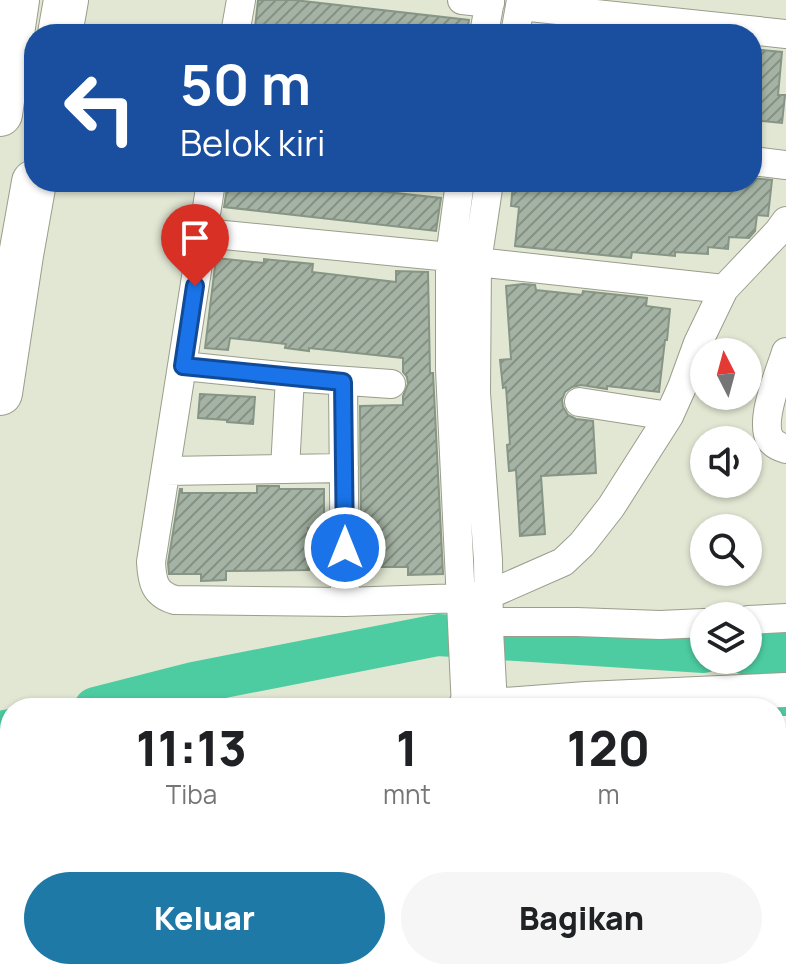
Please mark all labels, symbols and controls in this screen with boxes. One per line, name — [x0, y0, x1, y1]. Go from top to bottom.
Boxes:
text: 50 m — [180, 45, 311, 122]
icon: left — [48, 56, 152, 160]
text: Belok kiri — [180, 118, 326, 167]
pin — [161, 204, 229, 286]
icon: arrive — [173, 216, 217, 260]
north arrow — [690, 338, 762, 410]
map controls — [690, 338, 762, 674]
button: sound — [690, 426, 762, 498]
position arrow — [303, 506, 387, 590]
button: search — [690, 514, 762, 586]
button: layers — [690, 602, 762, 674]
text: 11:13 — [136, 715, 247, 780]
text: 1 — [396, 715, 418, 780]
text: 120 — [567, 715, 650, 780]
text: Tiba — [166, 776, 217, 812]
text: mnt — [383, 776, 431, 812]
text: m — [597, 776, 619, 812]
button: Keluar — [24, 872, 385, 964]
button: Bagikan — [401, 872, 762, 964]

